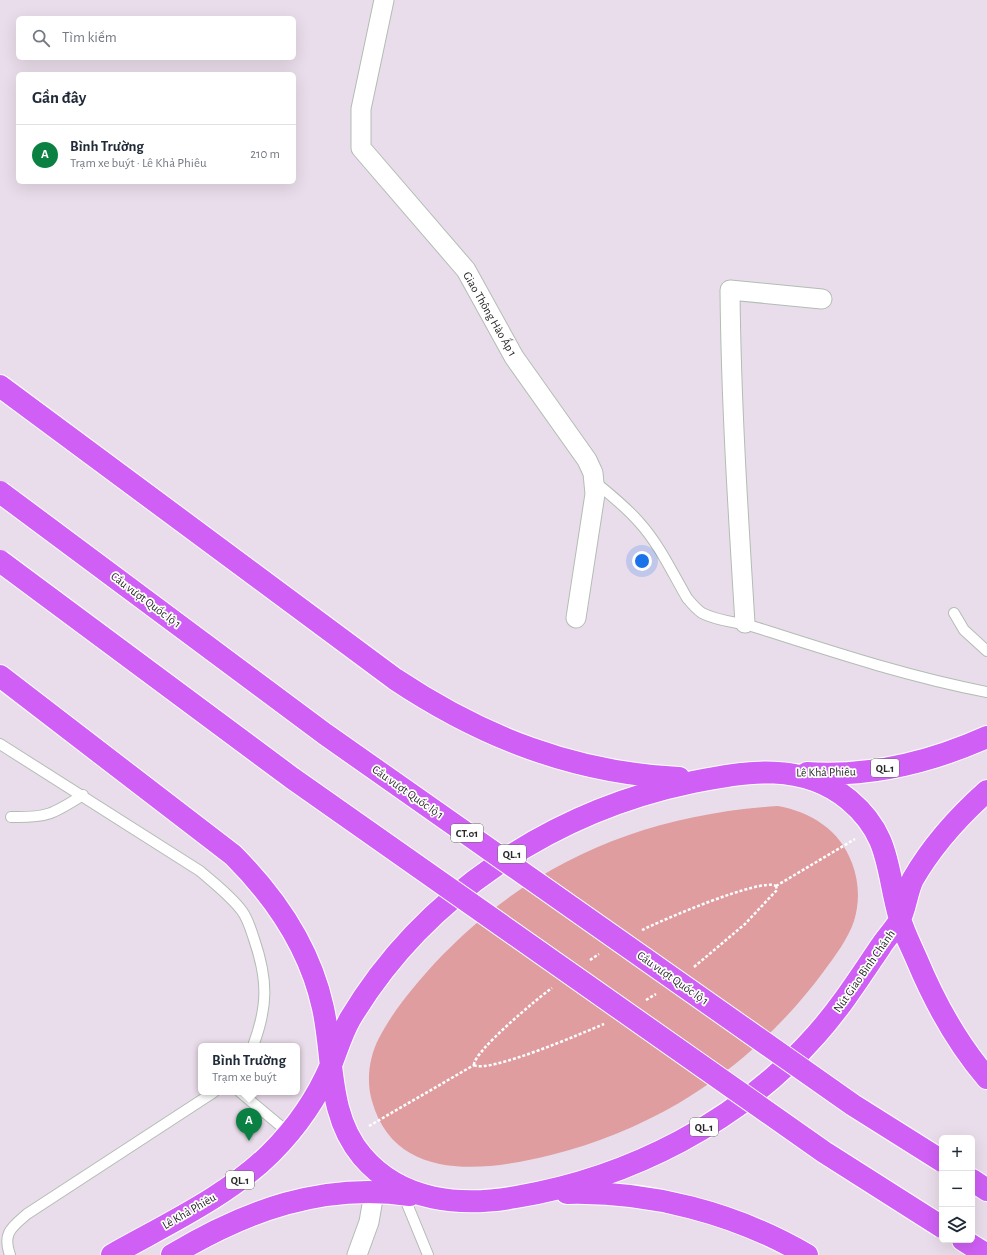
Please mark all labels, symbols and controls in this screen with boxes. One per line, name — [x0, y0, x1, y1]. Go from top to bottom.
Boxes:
search box — [16, 16, 296, 60]
icon: search — [30, 27, 52, 49]
text: Tìm kiếm — [62, 30, 117, 45]
text: Gần đây — [32, 89, 86, 106]
text: Bình Trường — [70, 139, 144, 154]
text: A — [41, 148, 49, 161]
text: 210 m — [250, 148, 280, 161]
text: Trạm xe buýt · Lê Khả Phiêu — [70, 157, 207, 170]
street label: Giao Thông Hào Ấp 1 — [461, 268, 522, 358]
your location — [632, 551, 652, 571]
street label: Cầu vượt Quốc lộ 1 — [108, 570, 183, 631]
road number: QL.1 — [871, 759, 899, 777]
street label: Cầu vượt Quốc lộ 1 — [369, 763, 446, 822]
street label: Lê Khả Phiêu — [796, 765, 856, 779]
road number: CT.01 — [451, 824, 483, 842]
road number: QL.1 — [498, 845, 526, 863]
street label: Nút Giao Bình Chánh — [831, 928, 897, 1014]
street label: Cầu vượt Quốc lộ 1 — [634, 949, 711, 1008]
popup — [198, 1043, 300, 1095]
text: Bình Trường — [212, 1053, 286, 1068]
text: Trạm xe buýt — [212, 1071, 277, 1084]
pin: A — [236, 1108, 262, 1141]
road number: QL.1 — [690, 1118, 718, 1136]
map controls — [939, 1135, 975, 1243]
button: + — [939, 1135, 975, 1171]
road number: QL.1 — [226, 1171, 254, 1189]
button: − — [939, 1171, 975, 1207]
street label: Lê Khả Phiêu — [160, 1191, 218, 1231]
button: layers — [939, 1207, 975, 1243]

